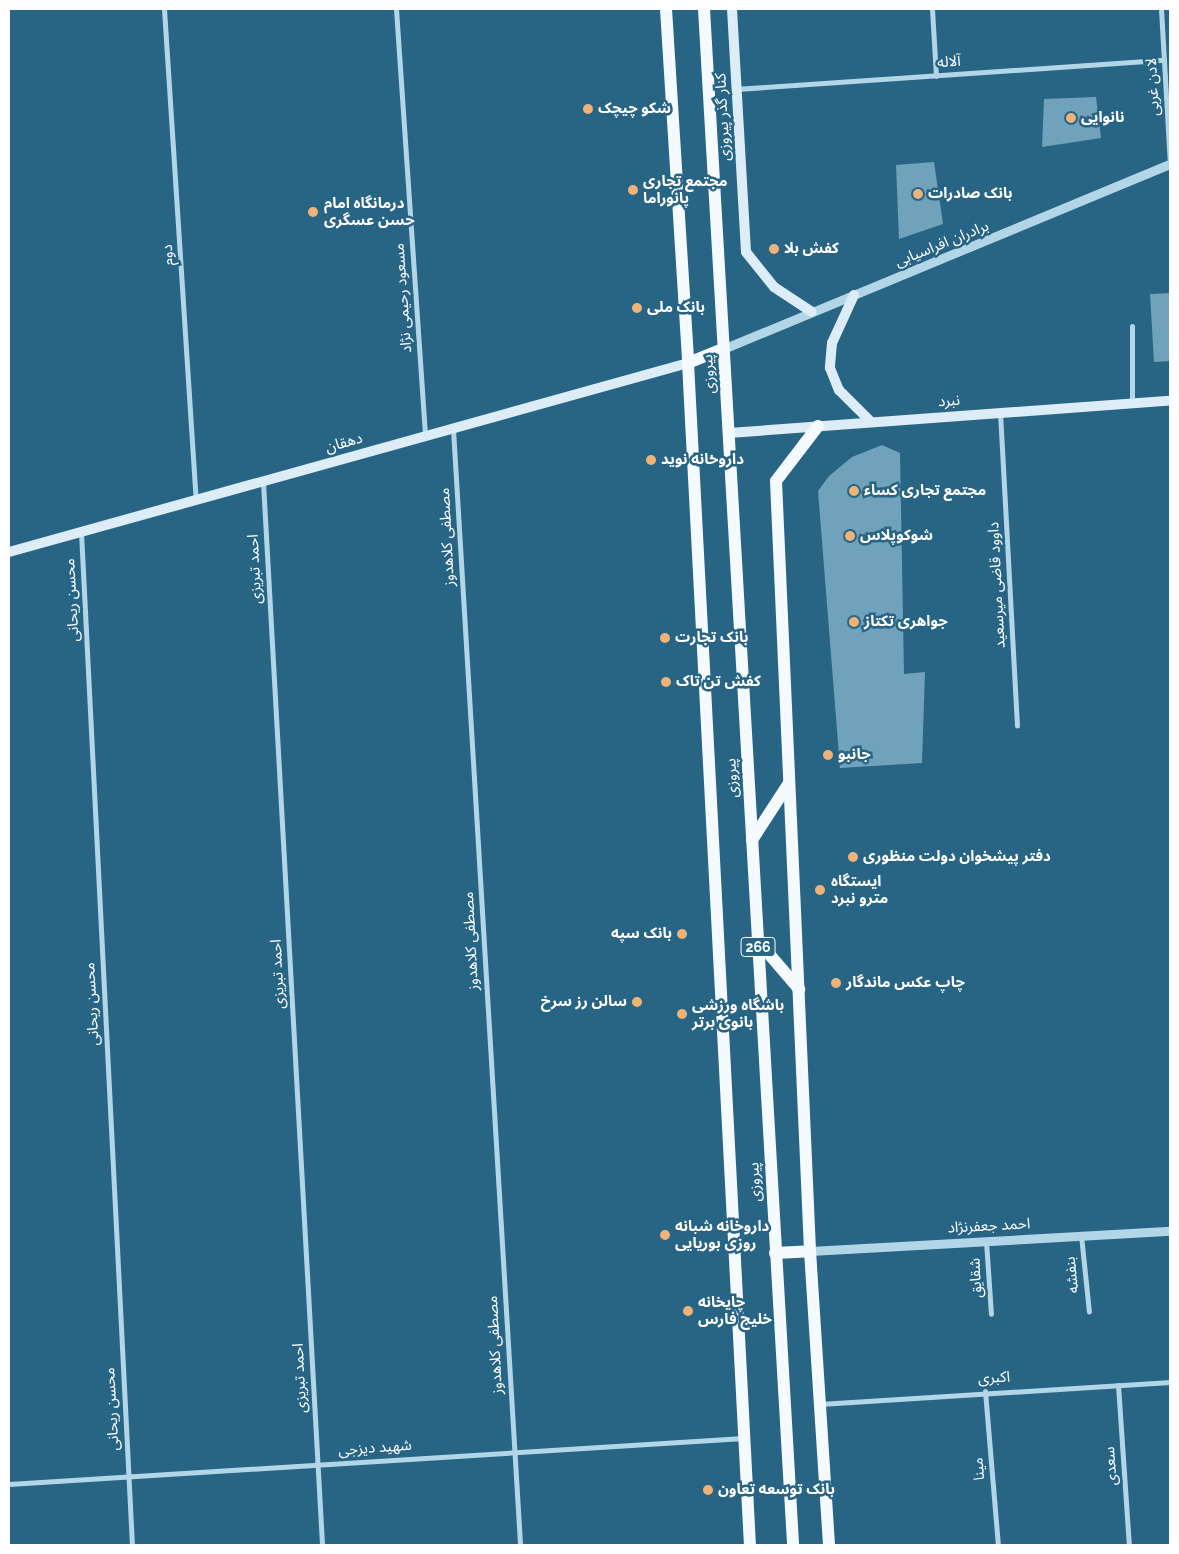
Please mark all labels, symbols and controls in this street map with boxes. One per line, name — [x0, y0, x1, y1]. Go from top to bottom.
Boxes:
street label: آلاله — [937, 52, 961, 72]
street label: لادن غربی — [1142, 58, 1164, 116]
street label: کنار گذر پیروزی — [712, 73, 734, 161]
place label: شکو چیچک — [598, 100, 671, 118]
marker: شکو چیچک — [582, 103, 594, 115]
place label: نانوایی — [1081, 109, 1125, 127]
marker: نانوایی — [1065, 112, 1077, 124]
place label: مجتمع تجاری پانوراما — [643, 172, 728, 207]
marker: مجتمع تجاری پانوراما — [627, 184, 639, 196]
place label: بانک صادرات — [928, 185, 1013, 203]
marker: بانک صادرات — [912, 188, 924, 200]
place label: درمانگاه امام حسن عسگری — [324, 194, 415, 229]
marker: درمانگاه امام حسن عسگری — [306, 205, 320, 219]
street label: برادران افراسیابی — [893, 217, 991, 271]
place label: کفش بلا — [784, 240, 839, 258]
street label: مسعود رحیمی نژاد — [390, 243, 416, 353]
marker: کفش بلا — [768, 243, 780, 255]
street label: دوم — [158, 244, 178, 266]
place label: بانک ملی — [647, 299, 705, 317]
marker: بانک ملی — [631, 302, 643, 314]
street label: پیروزی — [699, 354, 719, 394]
street label: نبرد — [937, 391, 961, 411]
street label: دهقان — [323, 429, 365, 457]
place label: داروخانه نوید — [661, 451, 744, 469]
marker: داروخانه نوید — [645, 454, 657, 466]
place label: مجتمع تجاری کساء — [864, 482, 986, 500]
marker: مجتمع تجاری کساء — [848, 485, 860, 497]
street label: مصطفی کلاهدوز — [435, 487, 459, 587]
street label: داوود قاضی میرسعید — [985, 521, 1009, 649]
place label: شوكوپلاس — [860, 527, 933, 545]
marker: شوكوپلاس — [844, 530, 856, 542]
street label: احمد تبریزی — [244, 534, 266, 604]
street label: محسن ریحانی — [61, 558, 83, 642]
place label: جواهری تکتاز — [864, 613, 948, 631]
marker: جواهری تکتاز — [848, 616, 860, 628]
place label: بانک تجارت — [675, 629, 749, 647]
marker: بانک تجارت — [659, 632, 671, 644]
place label: کفش تن تاک — [676, 673, 761, 691]
marker: کفش تن تاک — [660, 676, 672, 688]
place label: جانبو — [838, 746, 871, 764]
marker: جانبو — [822, 749, 834, 761]
street label: پیروزی — [722, 758, 742, 798]
place label: دفتر پیشخوان دولت‌ منظوری — [863, 848, 1051, 866]
marker: دفتر پیشخوان دولت‌ منظوری — [847, 851, 859, 863]
place label: ایستگاه مترو نبرد — [831, 872, 888, 907]
marker: ایستگاه مترو نبرد — [813, 883, 827, 897]
street label: مصطفی کلاهدوز — [459, 891, 483, 991]
place label: بانک سپه — [611, 925, 672, 943]
marker: بانک سپه — [676, 928, 688, 940]
road number: 266 — [740, 936, 776, 959]
street label: احمد تبریزی — [267, 939, 289, 1009]
street label: محسن ریحانی — [81, 962, 103, 1046]
place label: چاپ عکس ماندگار — [846, 974, 965, 992]
marker: چاپ عکس ماندگار — [830, 977, 842, 989]
place label: سالن رز سرخ — [541, 993, 627, 1011]
marker: سالن رز سرخ — [631, 996, 643, 1008]
place label: باشگاه ورزشی بانوی برتر — [692, 996, 784, 1031]
marker: باشگاه ورزشی بانوی برتر — [676, 1008, 688, 1020]
street label: پیروزی — [745, 1162, 765, 1202]
street label: احمد جعفرنژاد — [947, 1215, 1031, 1237]
place label: داروخانه شبانه روزی بوریایی — [675, 1217, 769, 1252]
marker: داروخانه شبانه روزی بوریایی — [659, 1229, 671, 1241]
street label: بنفشه — [1061, 1256, 1083, 1294]
street label: شقایق — [966, 1257, 986, 1299]
place label: چایخانه خلیج فارس — [698, 1293, 772, 1328]
street label: مصطفی کلاهدوز — [483, 1295, 507, 1395]
marker: چایخانه خلیج فارس — [682, 1305, 694, 1317]
street label: احمد تبریزی — [289, 1343, 311, 1413]
street label: محسن ریحانی — [101, 1367, 123, 1451]
street label: اکبری — [977, 1368, 1011, 1388]
street label: شهید دیزجی — [338, 1436, 412, 1460]
street label: سعدی — [1101, 1446, 1121, 1486]
street label: مینا — [969, 1457, 989, 1481]
place label: بانک توسعه تعاون — [718, 1481, 835, 1499]
marker: بانک توسعه تعاون — [702, 1484, 714, 1496]

